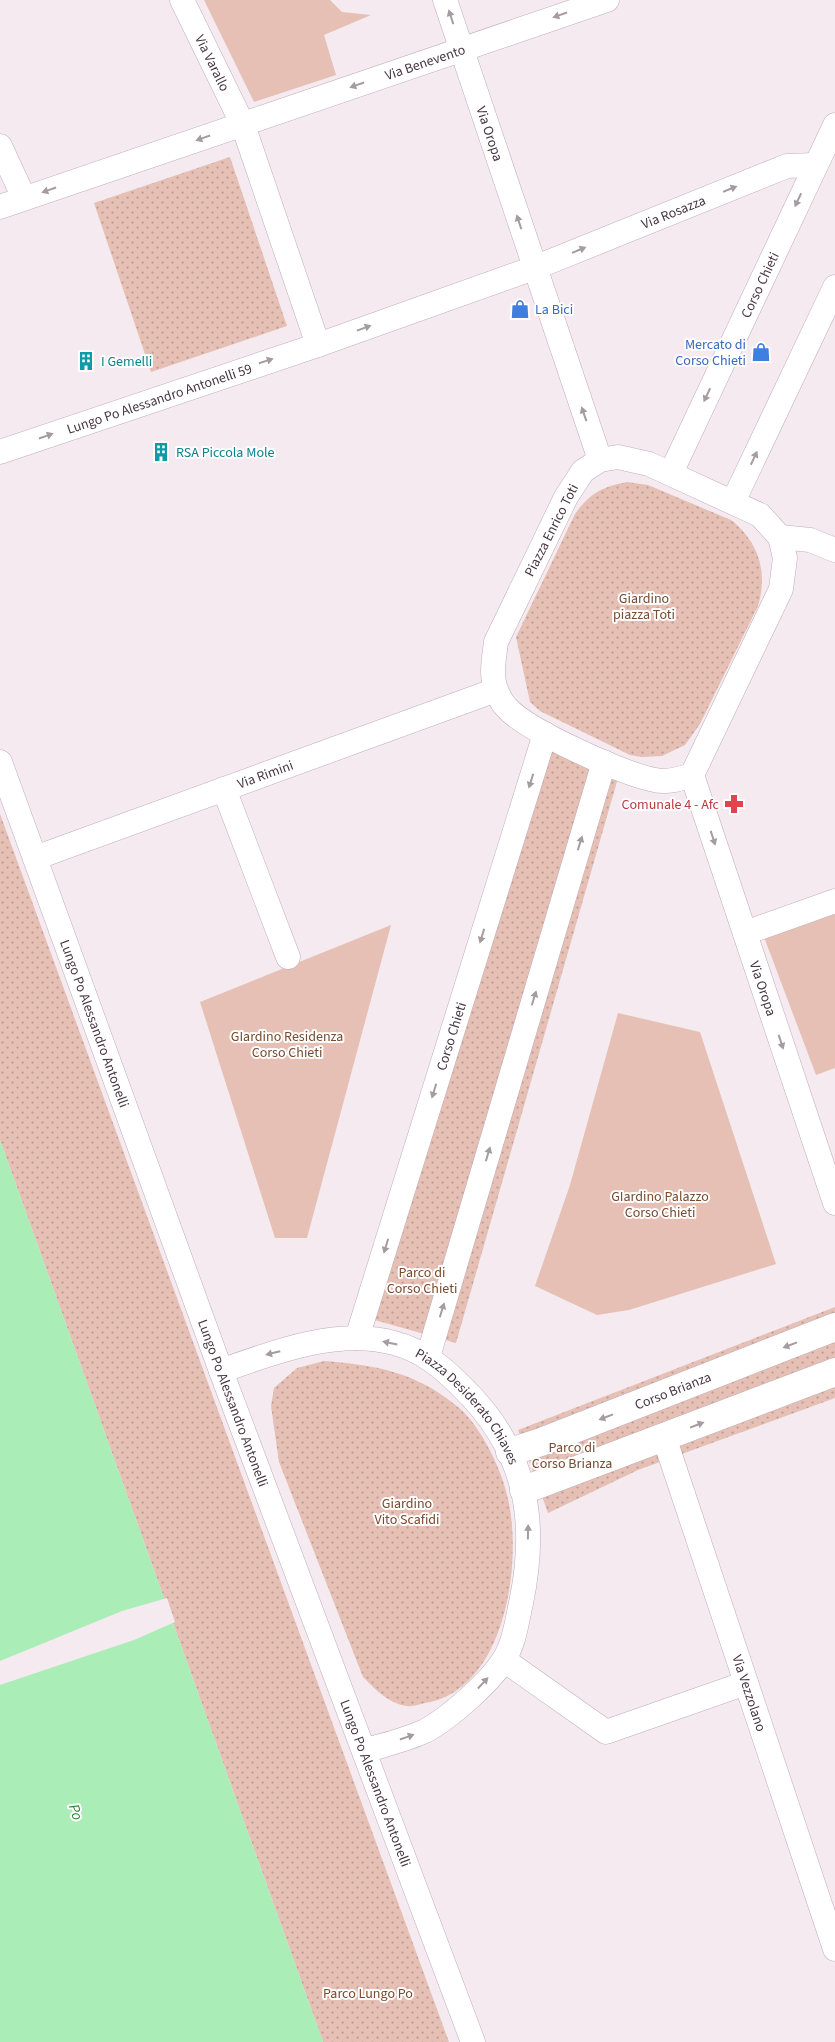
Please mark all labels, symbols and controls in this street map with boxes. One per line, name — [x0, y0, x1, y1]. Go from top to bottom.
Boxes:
one-way arrow — [447, 10, 454, 25]
one-way arrow — [553, 12, 568, 20]
street label: Via Varallo — [189, 32, 234, 95]
street label: Via Benevento — [382, 40, 468, 86]
one-way arrow — [349, 81, 364, 89]
street label: Via Oropa — [471, 104, 508, 164]
one-way arrow — [196, 135, 211, 143]
one-way arrow — [723, 185, 738, 193]
one-way arrow — [42, 187, 57, 194]
street label: Via Rosazza — [639, 191, 709, 235]
one-way arrow — [794, 193, 802, 207]
one-way arrow — [514, 214, 522, 229]
one-way arrow — [572, 245, 586, 253]
street label: Corso Chieti — [736, 249, 785, 322]
shop icon: La Bici — [509, 298, 531, 320]
place label: La Bici — [535, 300, 573, 320]
one-way arrow — [356, 324, 371, 331]
place label: Mercato di Corso Chieti — [675, 335, 746, 371]
shop icon: Mercato di Corso Chieti — [750, 341, 772, 363]
building icon: I Gemelli — [75, 350, 97, 372]
place label: I Gemelli — [101, 352, 152, 372]
one-way arrow — [259, 357, 274, 365]
street label: Lungo Po Alessandro Antonelli 59 — [64, 359, 255, 440]
one-way arrow — [703, 388, 711, 402]
one-way arrow — [580, 406, 588, 421]
one-way arrow — [39, 432, 54, 440]
building icon: RSA Piccola Mole — [150, 441, 172, 463]
place label: RSA Piccola Mole — [176, 443, 275, 463]
one-way arrow — [750, 450, 759, 465]
street label: Piazza Enrico Toti — [520, 481, 584, 580]
park label: Giardino piazza Toti — [613, 589, 675, 625]
street label: Via Rimini — [235, 756, 296, 794]
one-way arrow — [526, 773, 534, 788]
pharmacy icon: Comunale 4 - Afc — [723, 793, 745, 815]
place label: Comunale 4 - Afc — [621, 795, 720, 815]
one-way arrow — [710, 830, 717, 845]
one-way arrow — [577, 835, 585, 850]
one-way arrow — [478, 929, 486, 944]
street label: Lungo Po Alessandro Antonelli — [54, 937, 134, 1110]
street label: Via Oropa — [744, 959, 781, 1019]
one-way arrow — [531, 991, 539, 1006]
street label: Corso Chieti — [432, 1000, 472, 1073]
park label: GIardino Residenza Corso Chieti — [231, 1027, 343, 1063]
one-way arrow — [778, 1034, 785, 1049]
one-way arrow — [430, 1084, 437, 1099]
one-way arrow — [485, 1147, 493, 1162]
park label: GIardino Palazzo Corso Chieti — [611, 1187, 709, 1223]
one-way arrow — [381, 1239, 389, 1254]
park label: Parco di Corso Chieti — [387, 1263, 457, 1299]
one-way arrow — [438, 1302, 446, 1317]
street label: Lungo Po Alessandro Antonelli — [192, 1317, 273, 1490]
one-way arrow — [382, 1339, 398, 1347]
one-way arrow — [782, 1341, 797, 1349]
street label: Piazza Desiderato Chiaves — [411, 1344, 523, 1468]
one-way arrow — [266, 1349, 281, 1357]
street label: Corso Brianza — [632, 1367, 714, 1415]
one-way arrow — [599, 1413, 613, 1421]
one-way arrow — [690, 1420, 704, 1428]
park label: Parco di Corso Brianza — [532, 1438, 612, 1474]
park label: Giardino Vito Scafidi — [374, 1494, 440, 1530]
one-way arrow — [524, 1524, 532, 1540]
street label: Via Vezzolano — [726, 1652, 771, 1734]
one-way arrow — [477, 1678, 489, 1690]
street label: Lungo Po Alessandro Antonelli — [334, 1697, 415, 1870]
one-way arrow — [400, 1733, 415, 1741]
water label: Po — [63, 1801, 88, 1823]
park label: Parco Lungo Po — [323, 1984, 413, 2004]

